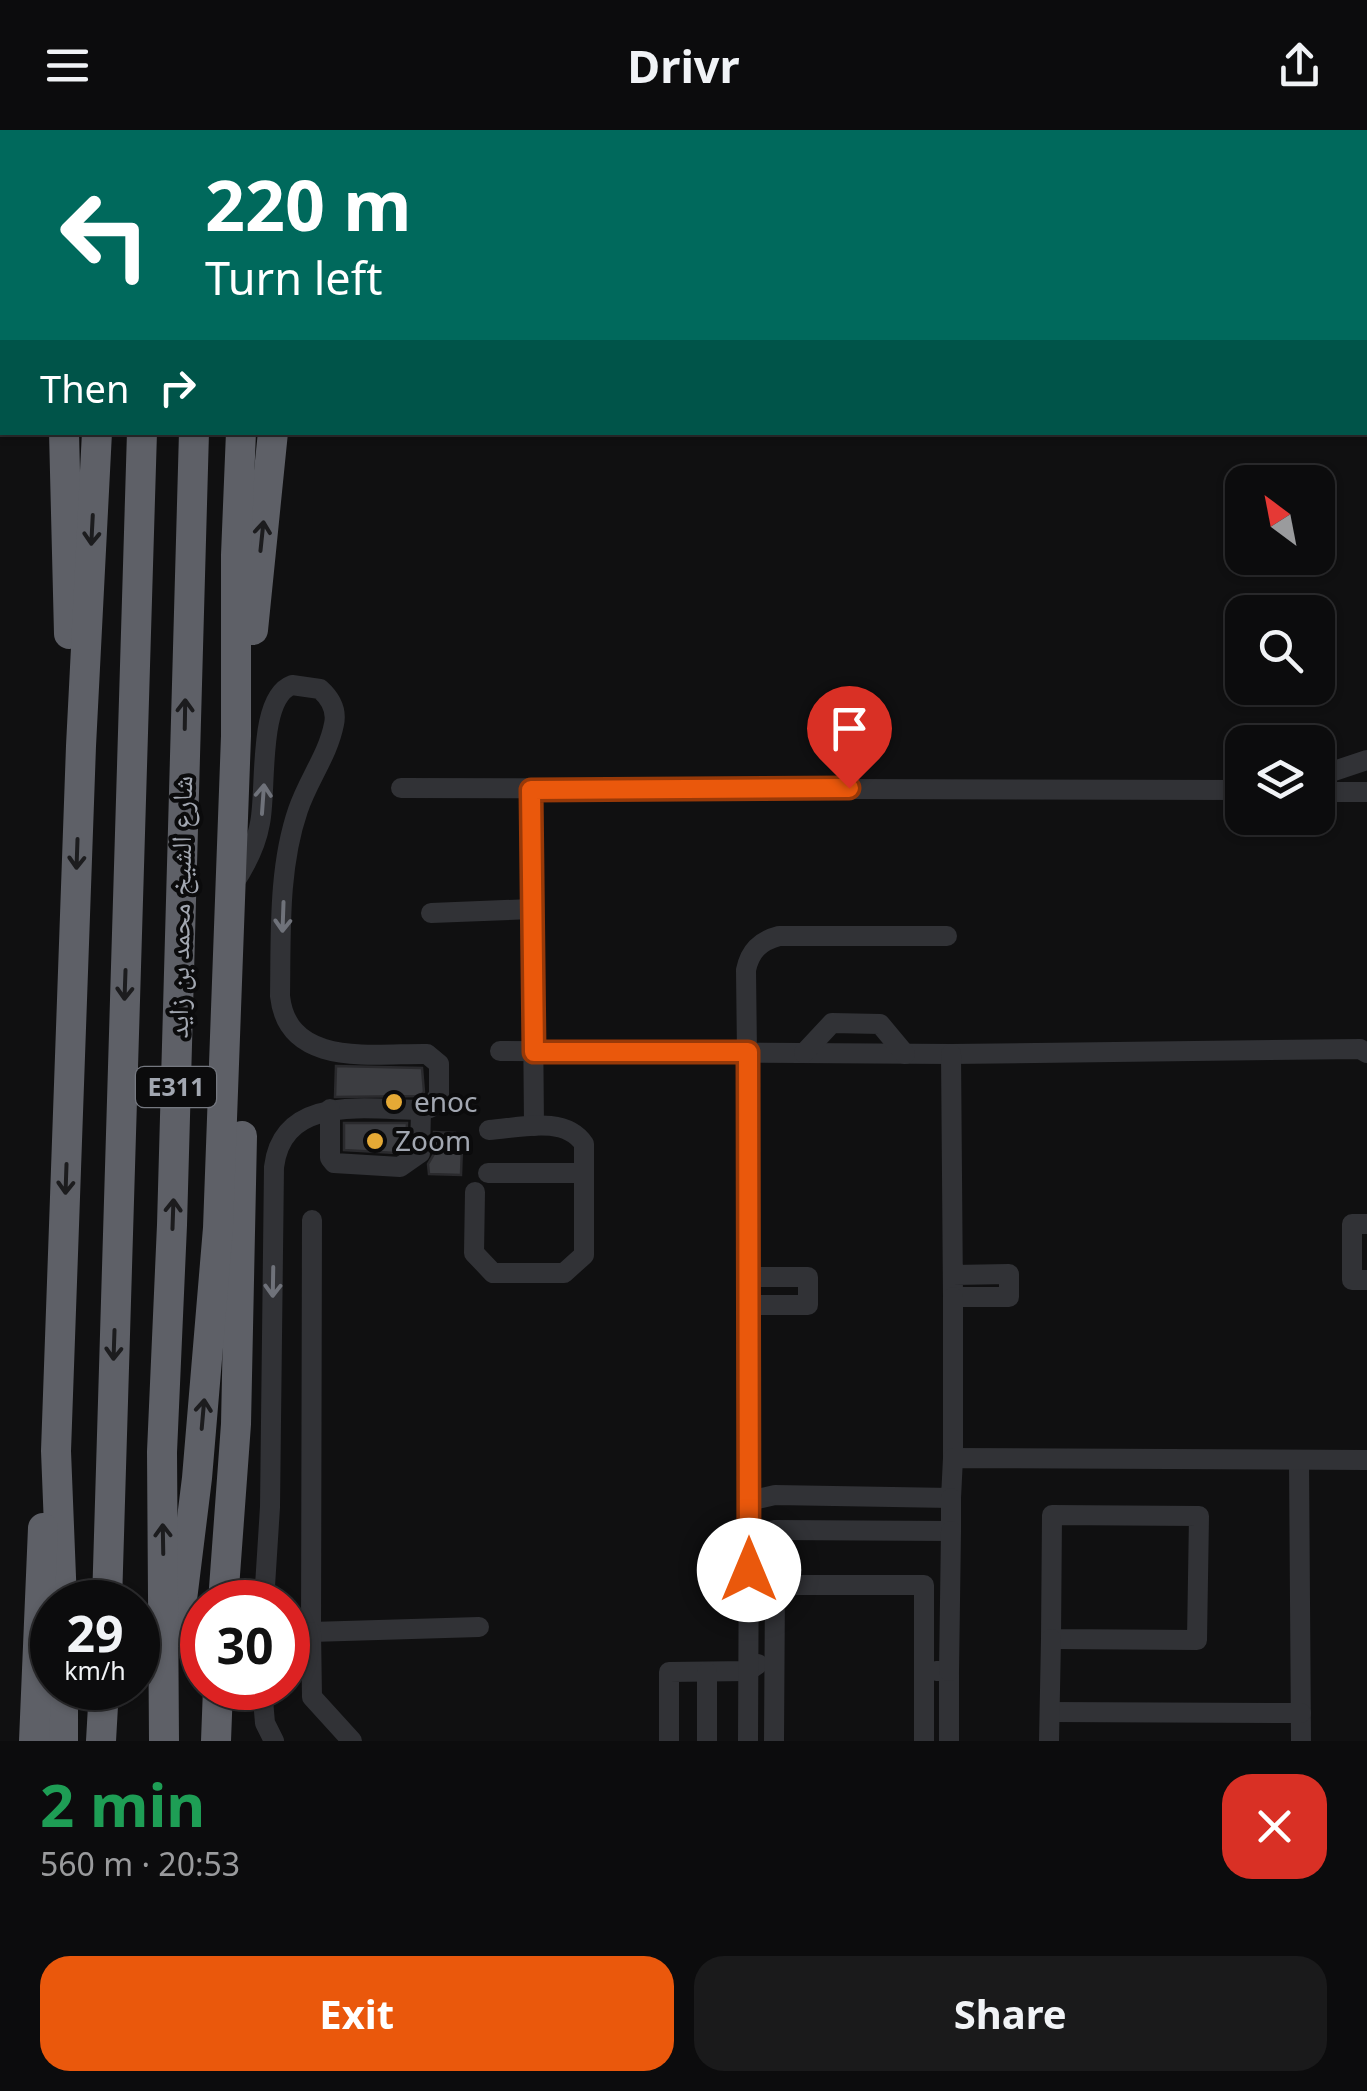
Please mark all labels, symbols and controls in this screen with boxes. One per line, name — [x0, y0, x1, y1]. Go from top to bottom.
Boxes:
text: Drivr — [627, 35, 740, 96]
icon: menu — [40, 38, 95, 93]
icon: share — [1272, 38, 1327, 93]
text: 220 m — [205, 156, 412, 252]
icon: left — [40, 170, 170, 300]
text: Turn left — [205, 247, 382, 308]
icon: right — [150, 360, 205, 415]
text: Then — [40, 362, 130, 414]
north arrow — [1225, 465, 1335, 575]
map controls — [1225, 465, 1335, 835]
one-way arrow — [82, 513, 101, 545]
one-way arrow — [253, 520, 272, 552]
button: search — [1225, 595, 1335, 705]
pin — [807, 686, 892, 789]
one-way arrow — [176, 698, 194, 730]
icon: arrive — [822, 701, 877, 756]
button: layers — [1225, 725, 1335, 835]
street label: شارع الشيخ محمد بن زايد — [158, 775, 200, 1039]
one-way arrow — [253, 783, 272, 815]
one-way arrow — [67, 838, 86, 870]
one-way arrow — [274, 900, 293, 932]
one-way arrow — [116, 968, 135, 1000]
road number: E311 — [136, 1067, 216, 1107]
place label: enoc — [414, 1082, 477, 1120]
marker: enoc — [383, 1091, 405, 1113]
place label: Zoom — [395, 1121, 471, 1159]
marker: Zoom — [364, 1130, 386, 1152]
one-way arrow — [56, 1163, 75, 1195]
one-way arrow — [163, 1198, 182, 1230]
one-way arrow — [264, 1266, 282, 1298]
one-way arrow — [105, 1328, 124, 1360]
one-way arrow — [194, 1398, 213, 1431]
position arrow — [697, 1518, 801, 1622]
one-way arrow — [153, 1523, 172, 1555]
speed limit sign: 30 — [180, 1580, 310, 1710]
text: 29 — [66, 1599, 124, 1667]
text: km/h — [64, 1653, 126, 1687]
text: 2 min — [40, 1763, 205, 1845]
button: close — [1222, 1774, 1327, 1879]
text: 560 m · 20:53 — [40, 1842, 240, 1885]
button: Exit — [40, 1956, 674, 2071]
button: Share — [694, 1956, 1327, 2071]

